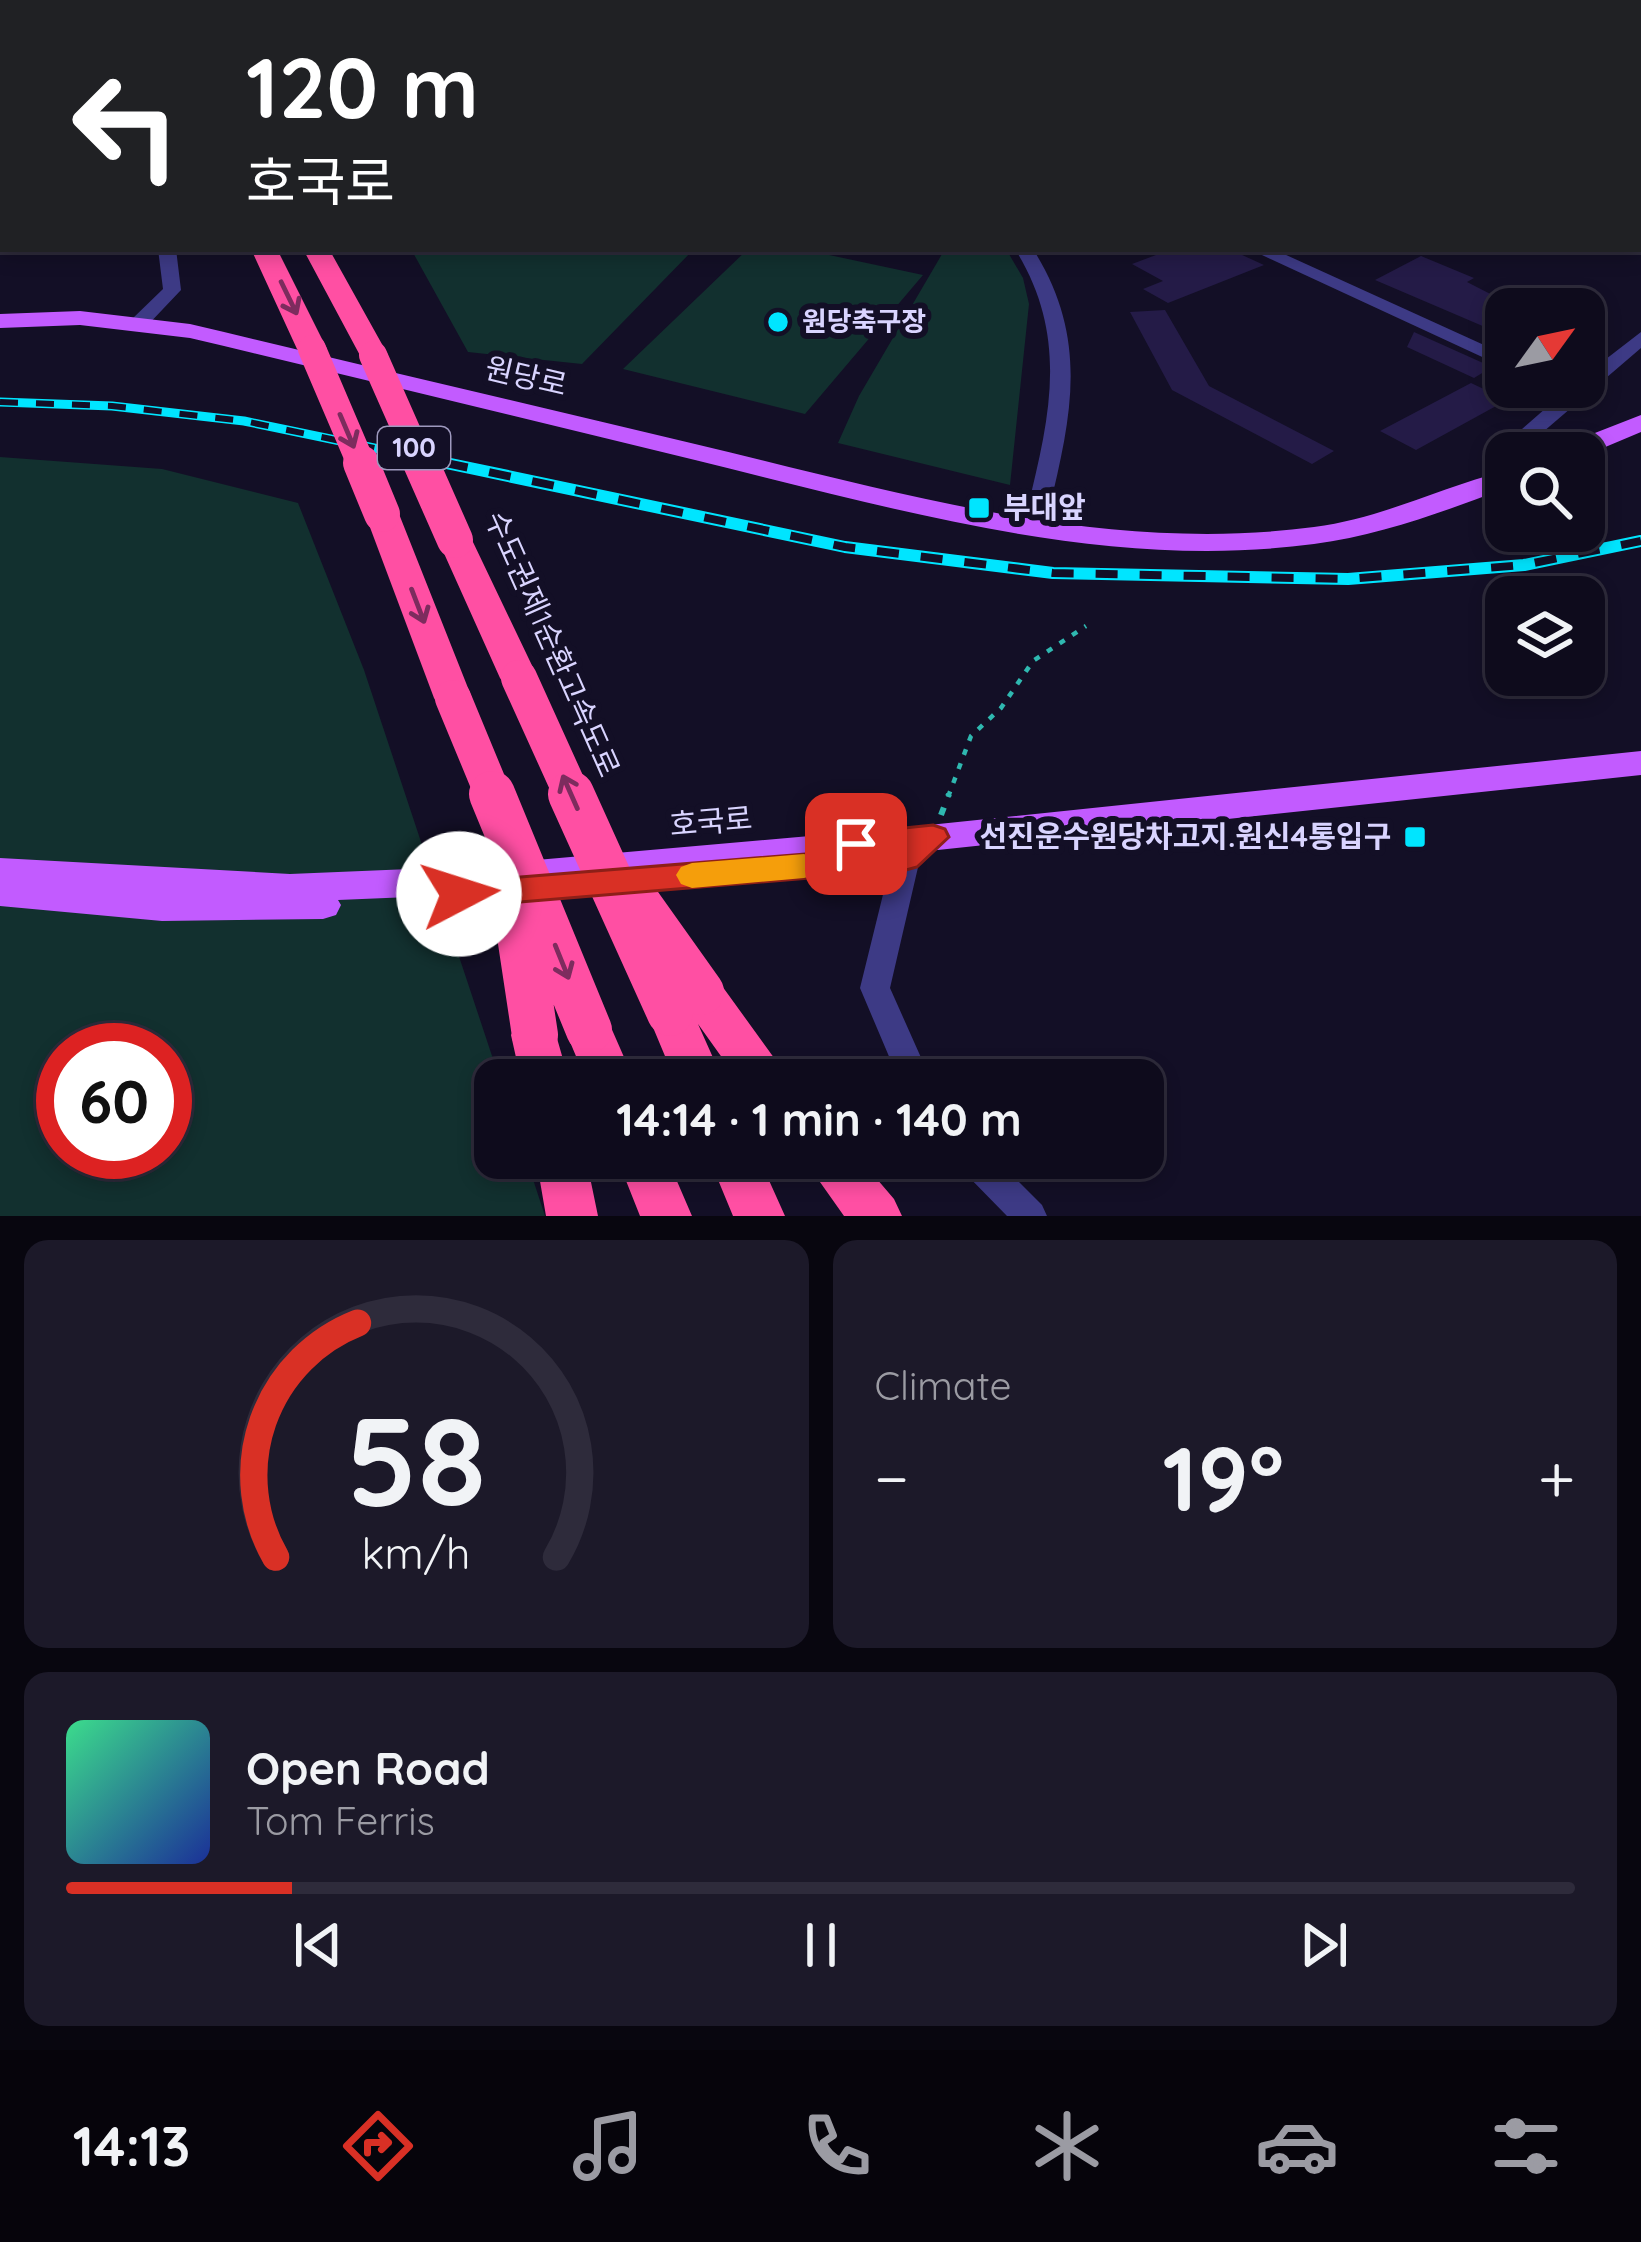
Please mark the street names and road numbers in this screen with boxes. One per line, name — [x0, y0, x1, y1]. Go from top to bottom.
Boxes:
street label: 원당로 — [482, 348, 571, 404]
road number: 100 — [378, 427, 450, 469]
street label: 수도권제1순환고속도로 — [477, 505, 629, 782]
street label: 호국로 — [668, 798, 754, 844]

